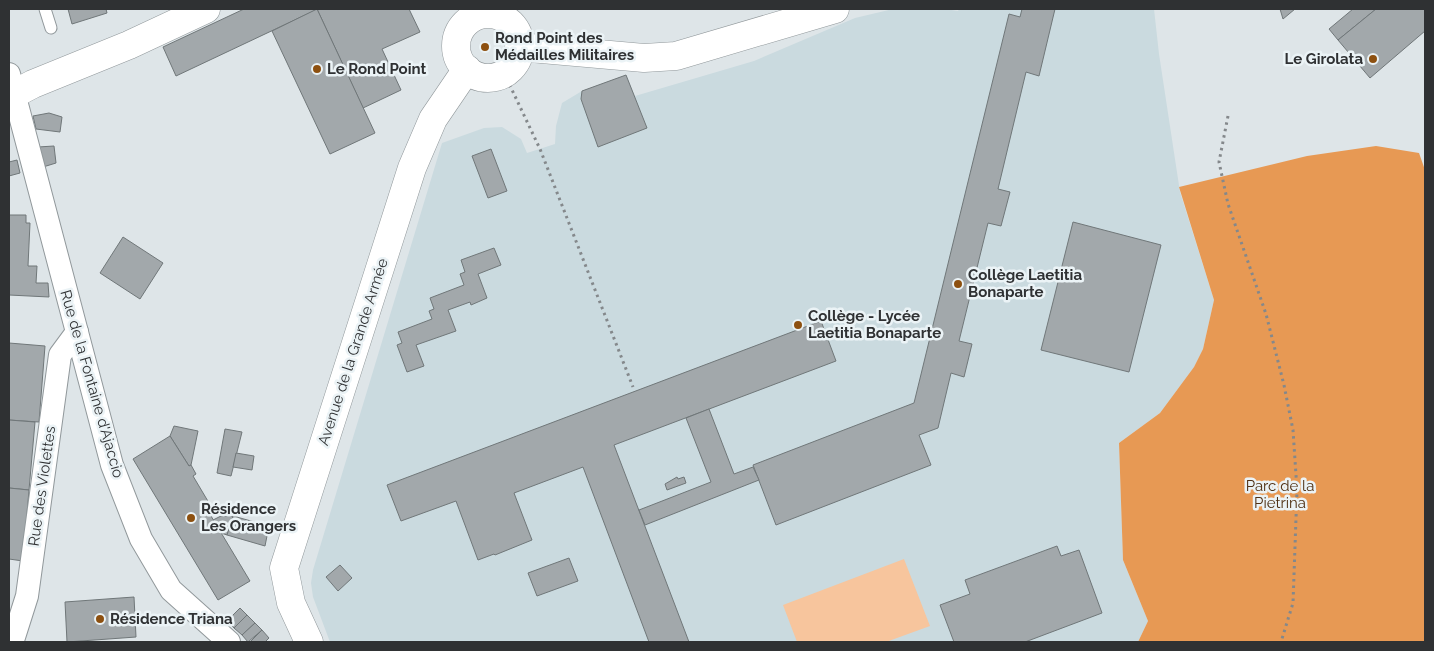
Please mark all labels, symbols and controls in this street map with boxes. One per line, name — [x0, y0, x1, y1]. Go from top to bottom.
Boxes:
place label: Rond Point des Médailles Militaires — [495, 29, 634, 64]
marker: Rond Point des Médailles Militaires — [479, 41, 491, 53]
place label: Le Girolata — [1285, 50, 1363, 68]
marker: Le Girolata — [1367, 53, 1379, 65]
place label: Le Rond Point — [327, 60, 427, 78]
marker: Le Rond Point — [311, 63, 323, 75]
street label: Avenue de la Grande Armée — [314, 256, 392, 448]
place label: Collège Laetitia Bonaparte — [968, 266, 1082, 301]
marker: Collège Laetitia Bonaparte — [952, 278, 964, 290]
street label: Rue de la Fontaine d'Ajaccio — [57, 288, 127, 480]
place label: Collège - Lycée Laetitia Bonaparte — [808, 307, 941, 342]
marker: Collège - Lycée Laetitia Bonaparte — [792, 319, 804, 331]
street label: Rue des Violettes — [25, 425, 59, 547]
park label: Parc de la Pietrina — [1246, 477, 1314, 512]
place label: Résidence Les Orangers — [201, 500, 296, 535]
marker: Résidence Les Orangers — [185, 512, 197, 524]
place label: Résidence Triana — [110, 610, 233, 628]
marker: Résidence Triana — [94, 613, 106, 625]

